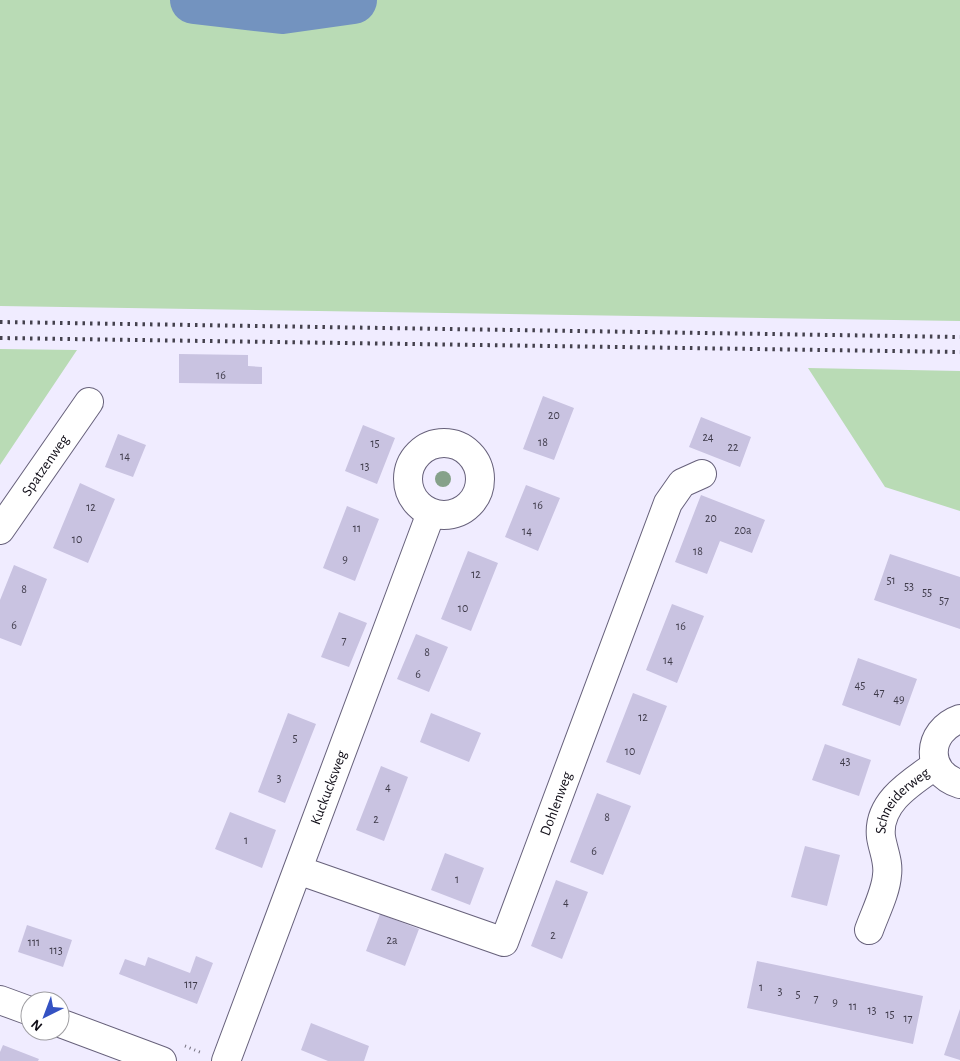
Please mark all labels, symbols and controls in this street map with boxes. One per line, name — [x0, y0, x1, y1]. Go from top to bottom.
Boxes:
house number: 16 — [216, 369, 226, 381]
house number: 20 — [548, 409, 560, 421]
street label: Spatzenweg — [19, 431, 72, 498]
house number: 24 — [702, 431, 714, 443]
house number: 18 — [538, 436, 548, 448]
house number: 15 — [370, 437, 380, 449]
house number: 22 — [728, 441, 739, 453]
house number: 14 — [120, 450, 130, 462]
house number: 13 — [360, 460, 370, 472]
house number: 16 — [533, 499, 543, 511]
house number: 12 — [86, 501, 96, 513]
house number: 20 — [705, 512, 717, 524]
house number: 11 — [353, 522, 361, 534]
house number: 20a — [734, 524, 752, 536]
house number: 14 — [522, 525, 532, 537]
house number: 10 — [72, 533, 82, 545]
house number: 18 — [693, 545, 703, 557]
house number: 9 — [342, 553, 348, 565]
house number: 12 — [471, 568, 481, 580]
house number: 51 — [886, 574, 896, 586]
house number: 53 — [904, 580, 914, 592]
house number: 8 — [21, 583, 27, 595]
house number: 55 — [922, 586, 932, 598]
house number: 57 — [939, 594, 949, 606]
house number: 10 — [458, 602, 468, 614]
house number: 6 — [11, 619, 17, 631]
house number: 16 — [676, 620, 686, 632]
house number: 7 — [341, 634, 347, 646]
house number: 8 — [424, 646, 430, 658]
house number: 14 — [663, 654, 673, 666]
house number: 6 — [415, 668, 421, 680]
house number: 45 — [855, 679, 865, 691]
house number: 47 — [874, 686, 884, 698]
house number: 49 — [893, 693, 905, 705]
house number: 12 — [638, 711, 648, 723]
house number: 5 — [292, 732, 298, 744]
house number: 10 — [625, 745, 635, 757]
street label: Kuckucksweg — [308, 748, 349, 827]
house number: 43 — [840, 755, 850, 767]
street label: Schneiderweg — [873, 764, 933, 834]
street label: Dohlenweg — [537, 769, 575, 838]
house number: 3 — [277, 772, 282, 784]
house number: 4 — [385, 781, 391, 793]
house number: 8 — [604, 811, 610, 823]
house number: 2 — [373, 813, 379, 825]
house number: 1 — [244, 834, 248, 846]
house number: 6 — [591, 845, 597, 857]
house number: 1 — [455, 873, 459, 885]
house number: 4 — [563, 896, 569, 908]
house number: 2 — [550, 929, 556, 941]
house number: 2a — [386, 934, 398, 946]
house number: 111 — [28, 936, 40, 948]
house number: 113 — [49, 944, 63, 956]
house number: 117 — [184, 978, 198, 990]
house number: 1 — [759, 981, 763, 993]
house number: 3 — [778, 985, 783, 997]
house number: 5 — [795, 988, 801, 1000]
north arrow — [20, 991, 70, 1041]
house number: 7 — [813, 992, 819, 1004]
house number: 9 — [832, 996, 838, 1008]
house number: 11 — [849, 1000, 857, 1012]
house number: 13 — [867, 1004, 877, 1016]
house number: 15 — [885, 1008, 895, 1020]
house number: 17 — [903, 1012, 913, 1024]
text: N — [29, 1016, 45, 1033]

